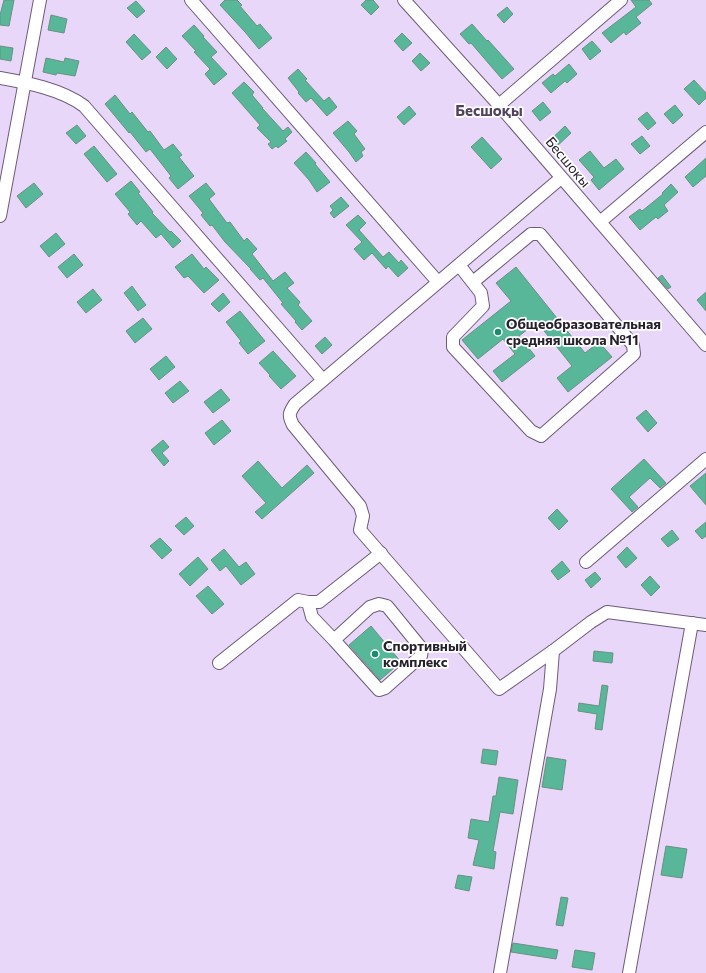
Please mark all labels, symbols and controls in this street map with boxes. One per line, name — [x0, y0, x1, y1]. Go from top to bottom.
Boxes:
district label: Бесшоқы — [455, 101, 523, 119]
street label: Бесшокы — [542, 133, 594, 190]
place label: Общеобразовательная средняя школа №11 — [506, 315, 661, 348]
marker: Общеобразовательная средняя школа №11 — [493, 327, 503, 337]
place label: Спортивный комплекс — [383, 637, 467, 670]
marker: Спортивный комплекс — [370, 649, 380, 659]

